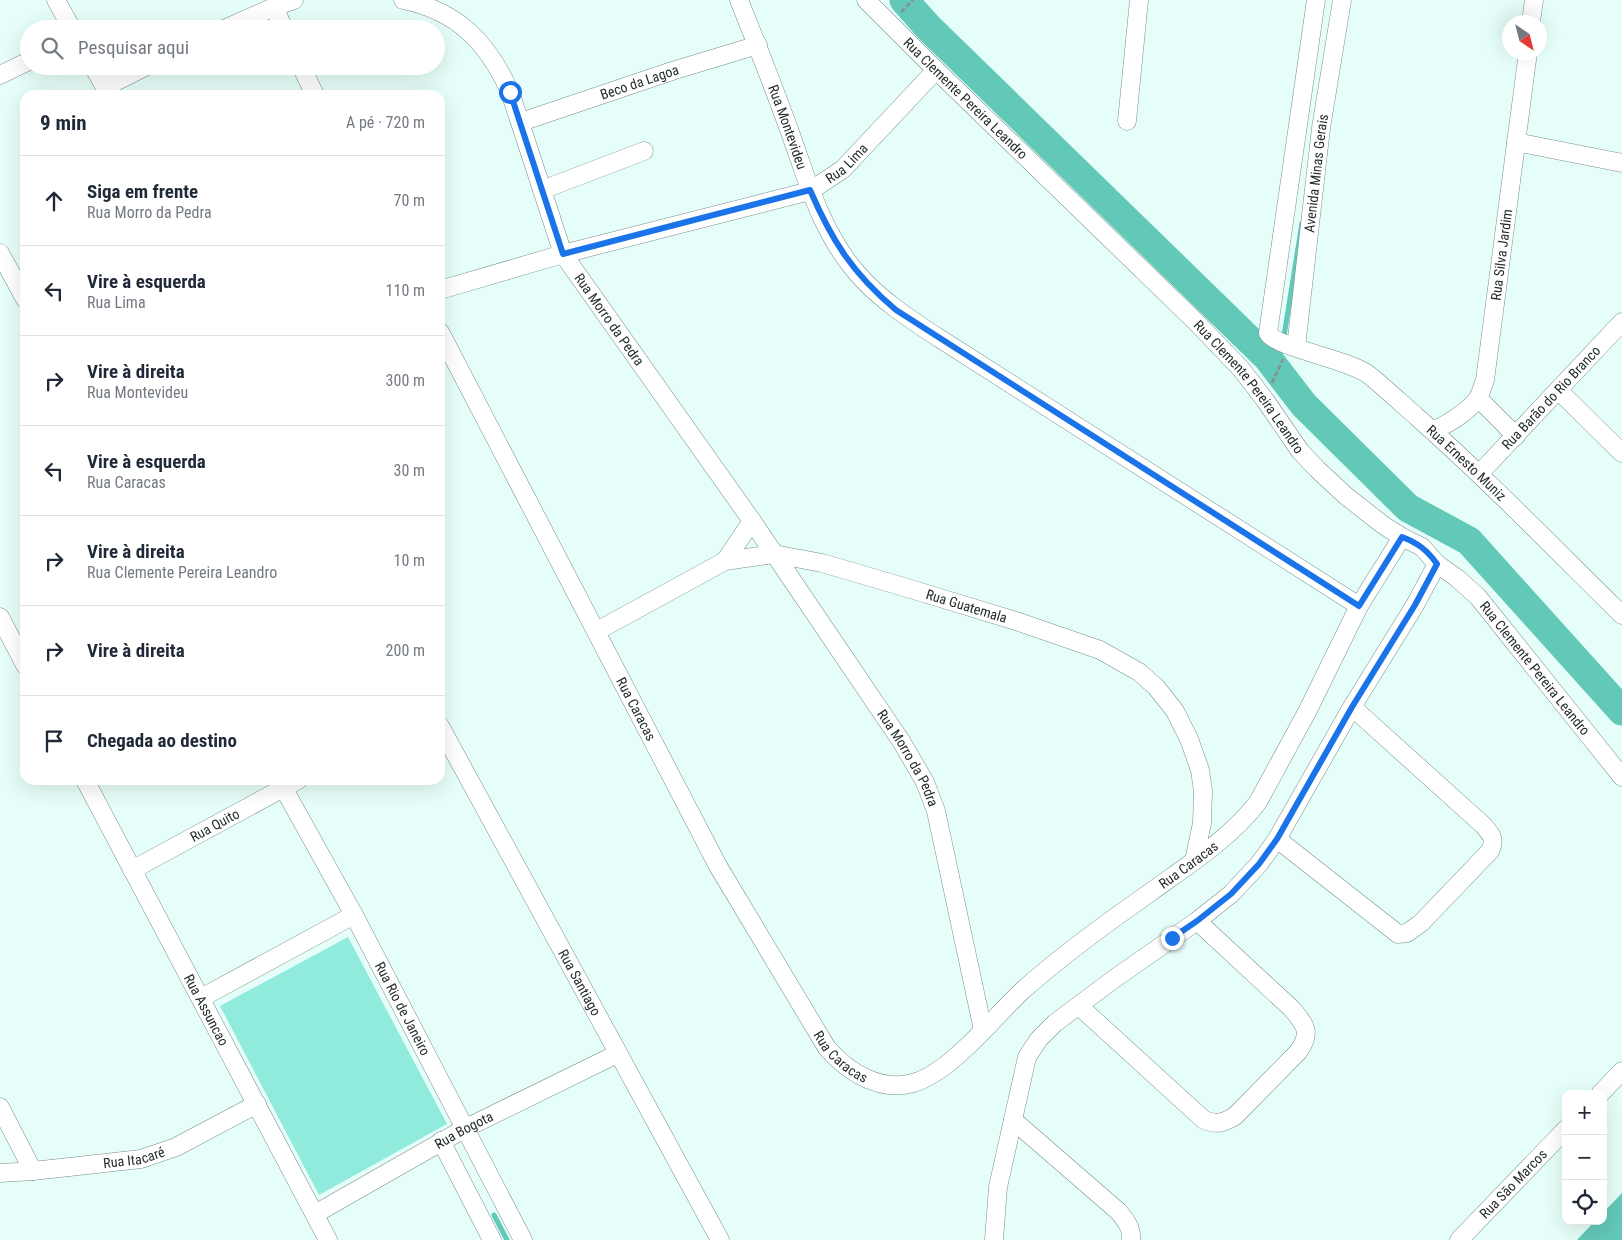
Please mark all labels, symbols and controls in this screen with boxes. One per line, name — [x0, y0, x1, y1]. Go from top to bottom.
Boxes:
north arrow — [1502, 15, 1547, 60]
search box — [20, 20, 445, 75]
icon: search — [38, 34, 66, 62]
street label: Rua Clemente Pereira Leandro — [900, 34, 1031, 162]
text: Pesquisar aqui — [78, 36, 189, 59]
street label: Beco da Lagoa — [598, 61, 681, 103]
route start — [499, 81, 522, 104]
street label: Rua Montevideu — [765, 82, 810, 171]
text: 9 min — [40, 111, 87, 135]
text: A pé · 720 m — [346, 113, 425, 132]
street label: Avenida Minas Gerais — [1301, 113, 1331, 233]
street label: Rua Lima — [822, 140, 871, 186]
text: Siga em frente — [87, 180, 198, 203]
icon: ahead — [40, 187, 68, 215]
text: 70 m — [393, 191, 425, 210]
text: Rua Morro da Pedra — [87, 203, 212, 222]
street label: Rua Silva Jardim — [1488, 208, 1515, 301]
text: Vire à esquerda — [87, 270, 206, 293]
street label: Rua Morro da Pedra — [571, 270, 647, 369]
icon: left — [40, 277, 68, 305]
text: 110 m — [386, 281, 425, 300]
text: Rua Lima — [87, 293, 146, 312]
street label: Rua Clemente Pereira Leandro — [1191, 317, 1307, 456]
street label: Rua Barão do Rio Branco — [1498, 342, 1603, 453]
text: Vire à direita — [87, 360, 185, 383]
icon: right — [40, 367, 68, 395]
text: 300 m — [386, 371, 425, 390]
text: Rua Montevideu — [87, 383, 188, 402]
street label: Rua Ernesto Muniz — [1424, 422, 1509, 504]
text: Vire à esquerda — [87, 450, 206, 473]
icon: left — [40, 457, 68, 485]
text: 30 m — [393, 461, 425, 480]
text: Rua Caracas — [87, 473, 166, 492]
text: Vire à direita — [87, 540, 185, 563]
icon: right — [40, 547, 68, 575]
text: 10 m — [393, 551, 425, 570]
text: Rua Clemente Pereira Leandro — [87, 563, 277, 582]
street label: Rua Guatemala — [924, 586, 1009, 626]
street label: Rua Clemente Pereira Leandro — [1477, 598, 1593, 738]
icon: right — [40, 637, 68, 665]
text: Vire à direita — [87, 639, 185, 662]
text: 200 m — [386, 641, 425, 660]
street label: Rua Caracas — [613, 675, 659, 743]
street label: Rua Morro da Pedra — [874, 706, 941, 809]
icon: arrive — [40, 727, 68, 755]
text: Chegada ao destino — [87, 729, 237, 752]
street label: Rua Quito — [187, 805, 242, 845]
street label: Rua Caracas — [1156, 838, 1221, 892]
route end — [1161, 927, 1184, 950]
street label: Rua Santiago — [555, 947, 604, 1018]
street label: Rua Rio de Janeiro — [372, 959, 434, 1058]
street label: Rua Assuncao — [181, 971, 232, 1048]
street label: Rua Caracas — [811, 1028, 870, 1086]
map controls — [1562, 1090, 1607, 1225]
button: + — [1562, 1090, 1607, 1135]
street label: Rua Bogota — [432, 1108, 496, 1152]
button: − — [1562, 1135, 1607, 1180]
street label: Rua Itacaré — [102, 1143, 167, 1171]
street label: Rua Sāo Marcos — [1476, 1146, 1550, 1222]
button: locate — [1562, 1180, 1607, 1225]

